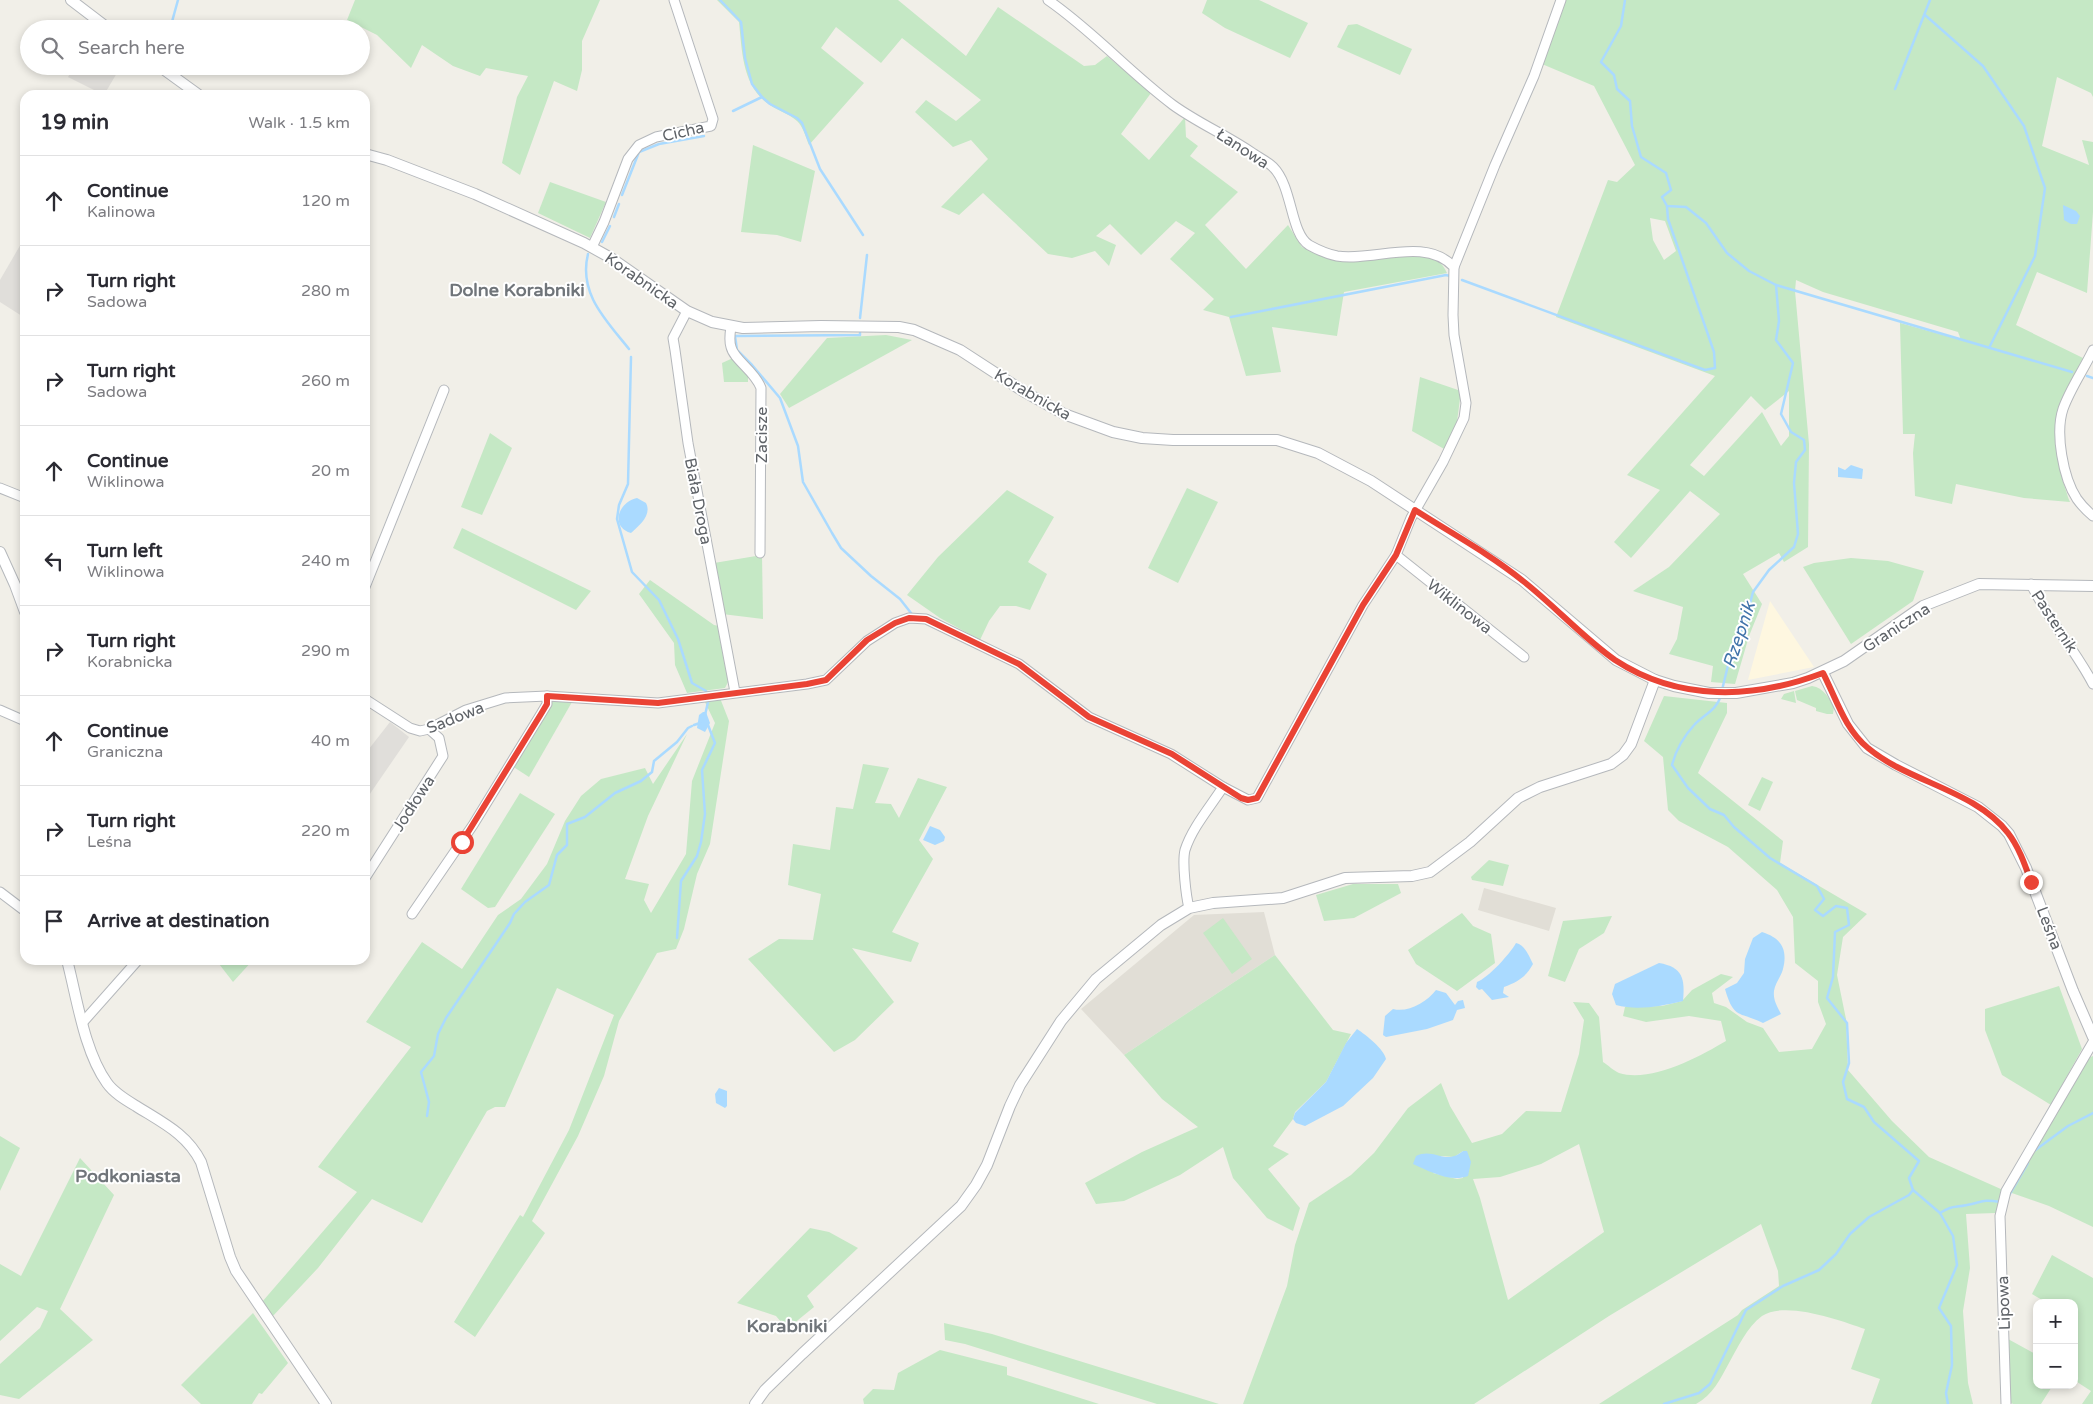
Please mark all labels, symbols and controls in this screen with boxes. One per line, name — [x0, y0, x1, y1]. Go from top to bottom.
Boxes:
search box — [20, 20, 370, 75]
icon: search — [38, 34, 66, 62]
text: Search here — [78, 37, 185, 59]
text: 19 min — [40, 110, 109, 135]
text: Walk · 1.5 km — [248, 113, 350, 133]
street label: Cicha — [660, 117, 706, 146]
street label: Łanowa — [1212, 124, 1273, 173]
text: Continue — [87, 180, 169, 202]
icon: ahead — [40, 187, 68, 215]
text: 120 m — [301, 191, 350, 211]
text: Kalinowa — [87, 202, 156, 222]
street label: Korabnicka — [601, 248, 682, 314]
text: Turn right — [87, 270, 175, 292]
icon: right — [40, 277, 68, 305]
district label: Dolne Korabniki — [449, 279, 585, 301]
text: 280 m — [301, 281, 350, 301]
text: Sadowa — [87, 292, 147, 312]
text: Turn right — [87, 360, 175, 382]
street label: Korabnicka — [990, 365, 1075, 425]
icon: right — [40, 367, 68, 395]
text: 260 m — [301, 371, 350, 391]
text: Sadowa — [87, 382, 147, 402]
street label: Zacisze — [752, 407, 772, 463]
text: Continue — [87, 450, 169, 472]
street label: Biała Droga — [680, 456, 716, 546]
icon: ahead — [40, 457, 68, 485]
text: 20 m — [311, 461, 350, 481]
text: Wiklinowa — [87, 472, 165, 492]
text: Turn left — [87, 540, 163, 562]
icon: left — [40, 547, 68, 575]
text: 240 m — [301, 551, 350, 571]
text: Wiklinowa — [87, 562, 165, 582]
street label: Wiklinowa — [1423, 575, 1496, 639]
street label: Pasternik — [2027, 587, 2082, 657]
water label: Rzepnik — [1718, 598, 1760, 671]
street label: Graniczna — [1859, 599, 1934, 657]
text: Turn right — [87, 630, 175, 652]
icon: right — [40, 637, 68, 665]
text: 290 m — [301, 641, 350, 661]
text: Korabnicka — [87, 652, 172, 672]
street label: Sadowa — [424, 697, 487, 738]
text: Continue — [87, 720, 169, 742]
icon: ahead — [40, 727, 68, 755]
text: 40 m — [311, 731, 350, 751]
text: Graniczna — [87, 742, 163, 762]
street label: Jodłowa — [388, 772, 439, 835]
text: Turn right — [87, 810, 175, 832]
icon: right — [40, 817, 68, 845]
text: 220 m — [301, 821, 350, 841]
route start — [451, 831, 474, 854]
text: Leśna — [87, 832, 132, 852]
route end — [2020, 871, 2043, 894]
street label: Leśna — [2032, 904, 2066, 953]
icon: arrive — [40, 907, 68, 935]
text: Arrive at destination — [87, 910, 270, 932]
district label: Podkoniasta — [75, 1165, 181, 1187]
street label: Lipowa — [1993, 1275, 2015, 1331]
map controls — [2033, 1299, 2078, 1389]
button: + — [2033, 1299, 2078, 1344]
district label: Korabniki — [746, 1315, 828, 1337]
button: − — [2033, 1344, 2078, 1389]

